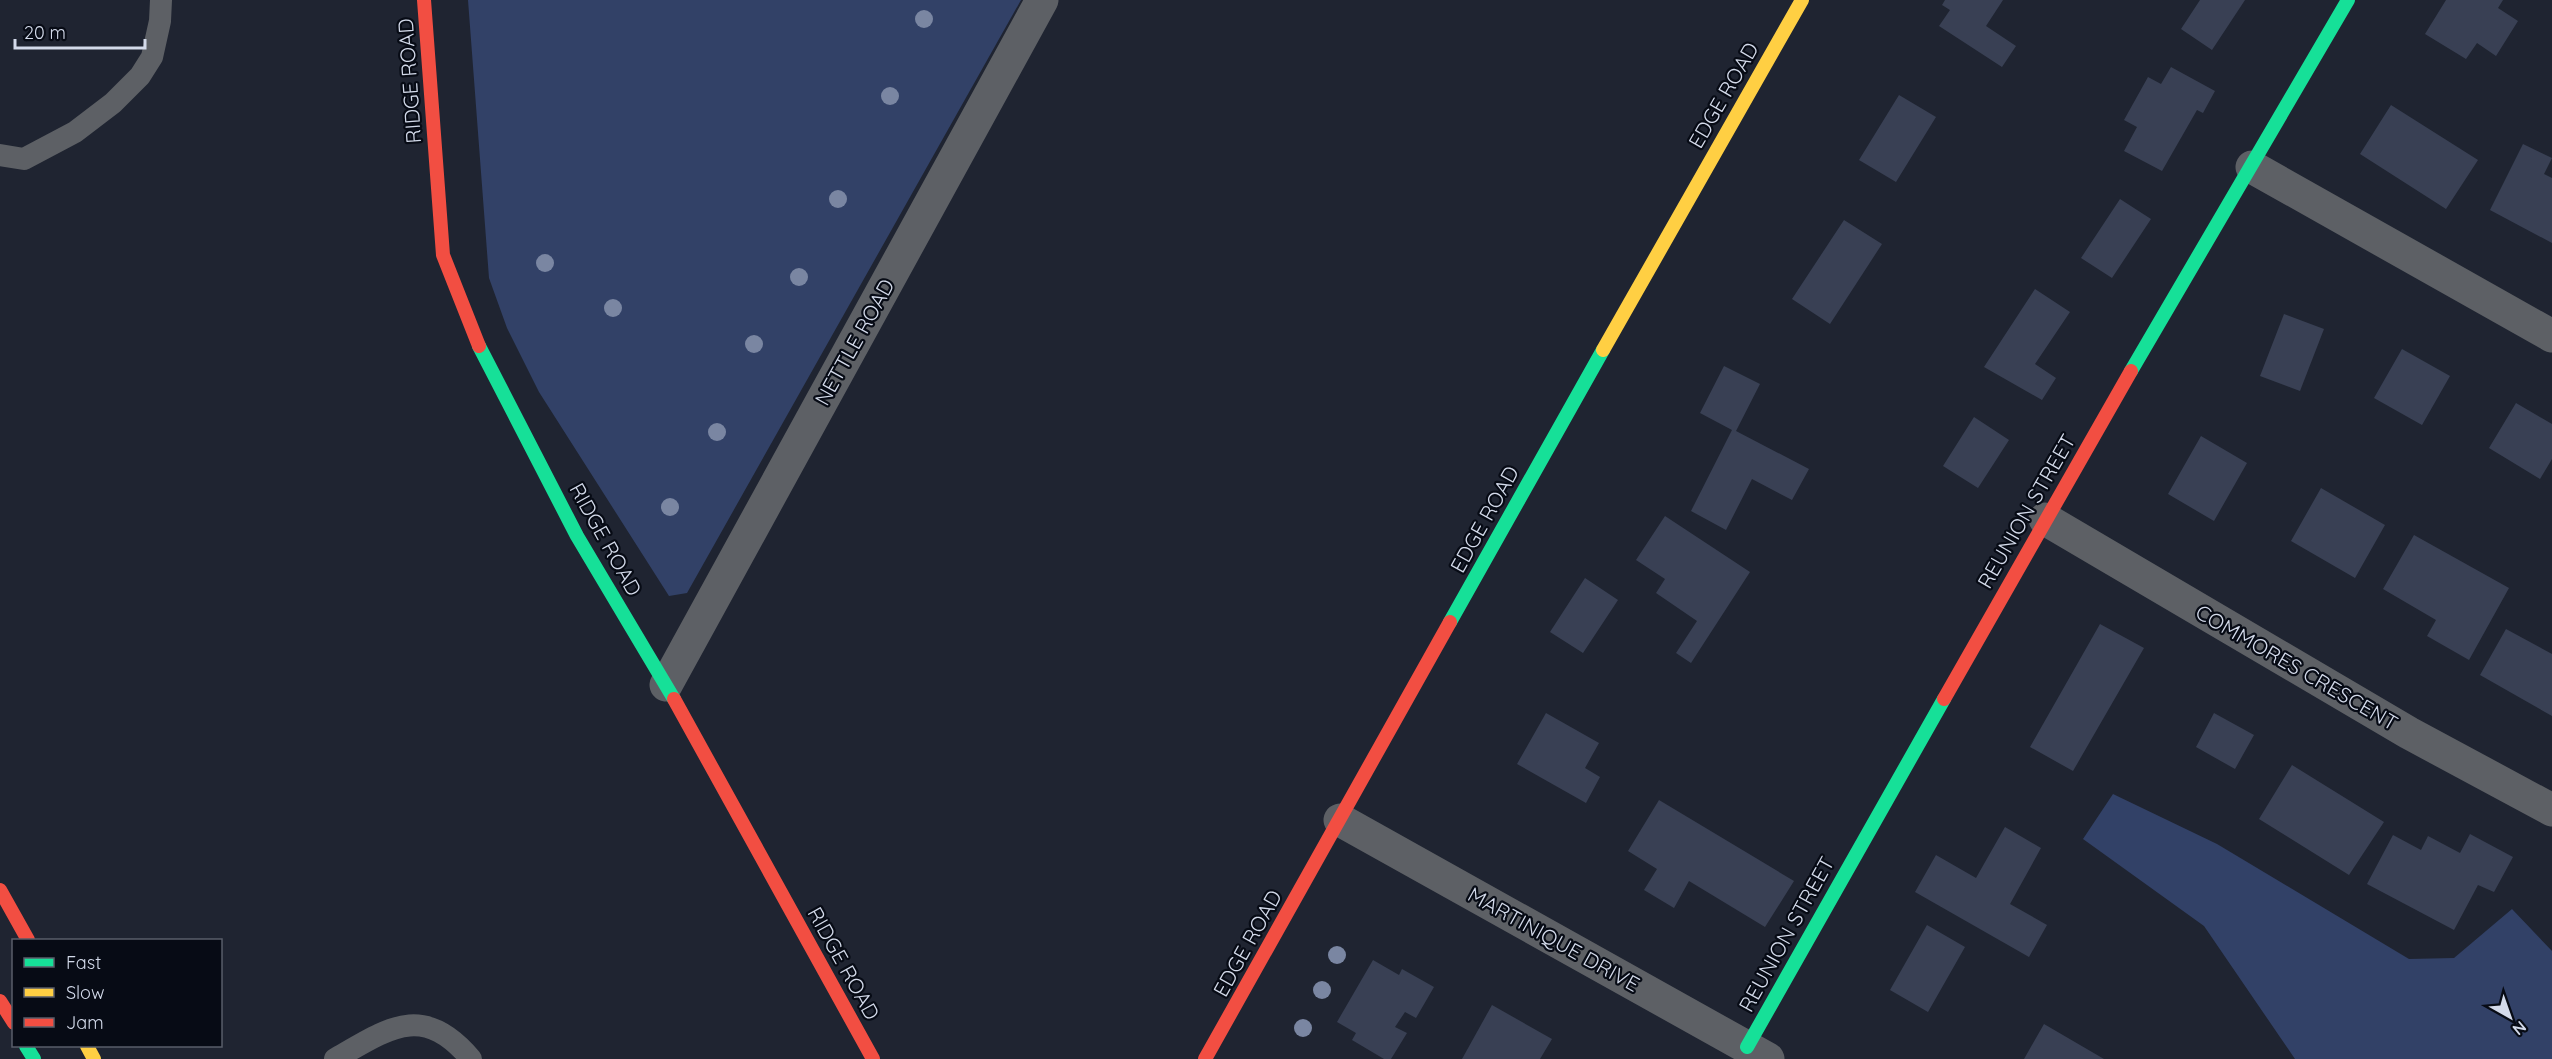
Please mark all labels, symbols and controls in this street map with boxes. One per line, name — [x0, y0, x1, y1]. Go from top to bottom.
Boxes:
scale bar — [15, 12, 146, 50]
street label: RIDGE ROAD — [392, 18, 426, 144]
text: 20 m — [24, 21, 66, 44]
street label: EDGE ROAD — [1682, 37, 1764, 153]
street label: NETTLE ROAD — [809, 274, 899, 410]
street label: REUNION STREET — [1971, 429, 2081, 593]
street label: EDGE ROAD — [1444, 461, 1524, 577]
street label: RIDGE ROAD — [564, 478, 648, 600]
street label: COMMORES CRESCENT — [2191, 598, 2403, 736]
street label: REUNION STREET — [1733, 852, 1839, 1016]
street label: MARTINIQUE DRIVE — [1464, 881, 1644, 997]
street label: EDGE ROAD — [1207, 885, 1287, 1001]
street label: RIDGE ROAD — [802, 902, 886, 1024]
legend — [12, 939, 222, 1047]
text: Fast — [66, 951, 101, 974]
text: Slow — [66, 981, 104, 1004]
north arrow — [2480, 987, 2540, 1047]
text: Jam — [66, 1011, 104, 1034]
text: N — [2509, 1017, 2531, 1040]

